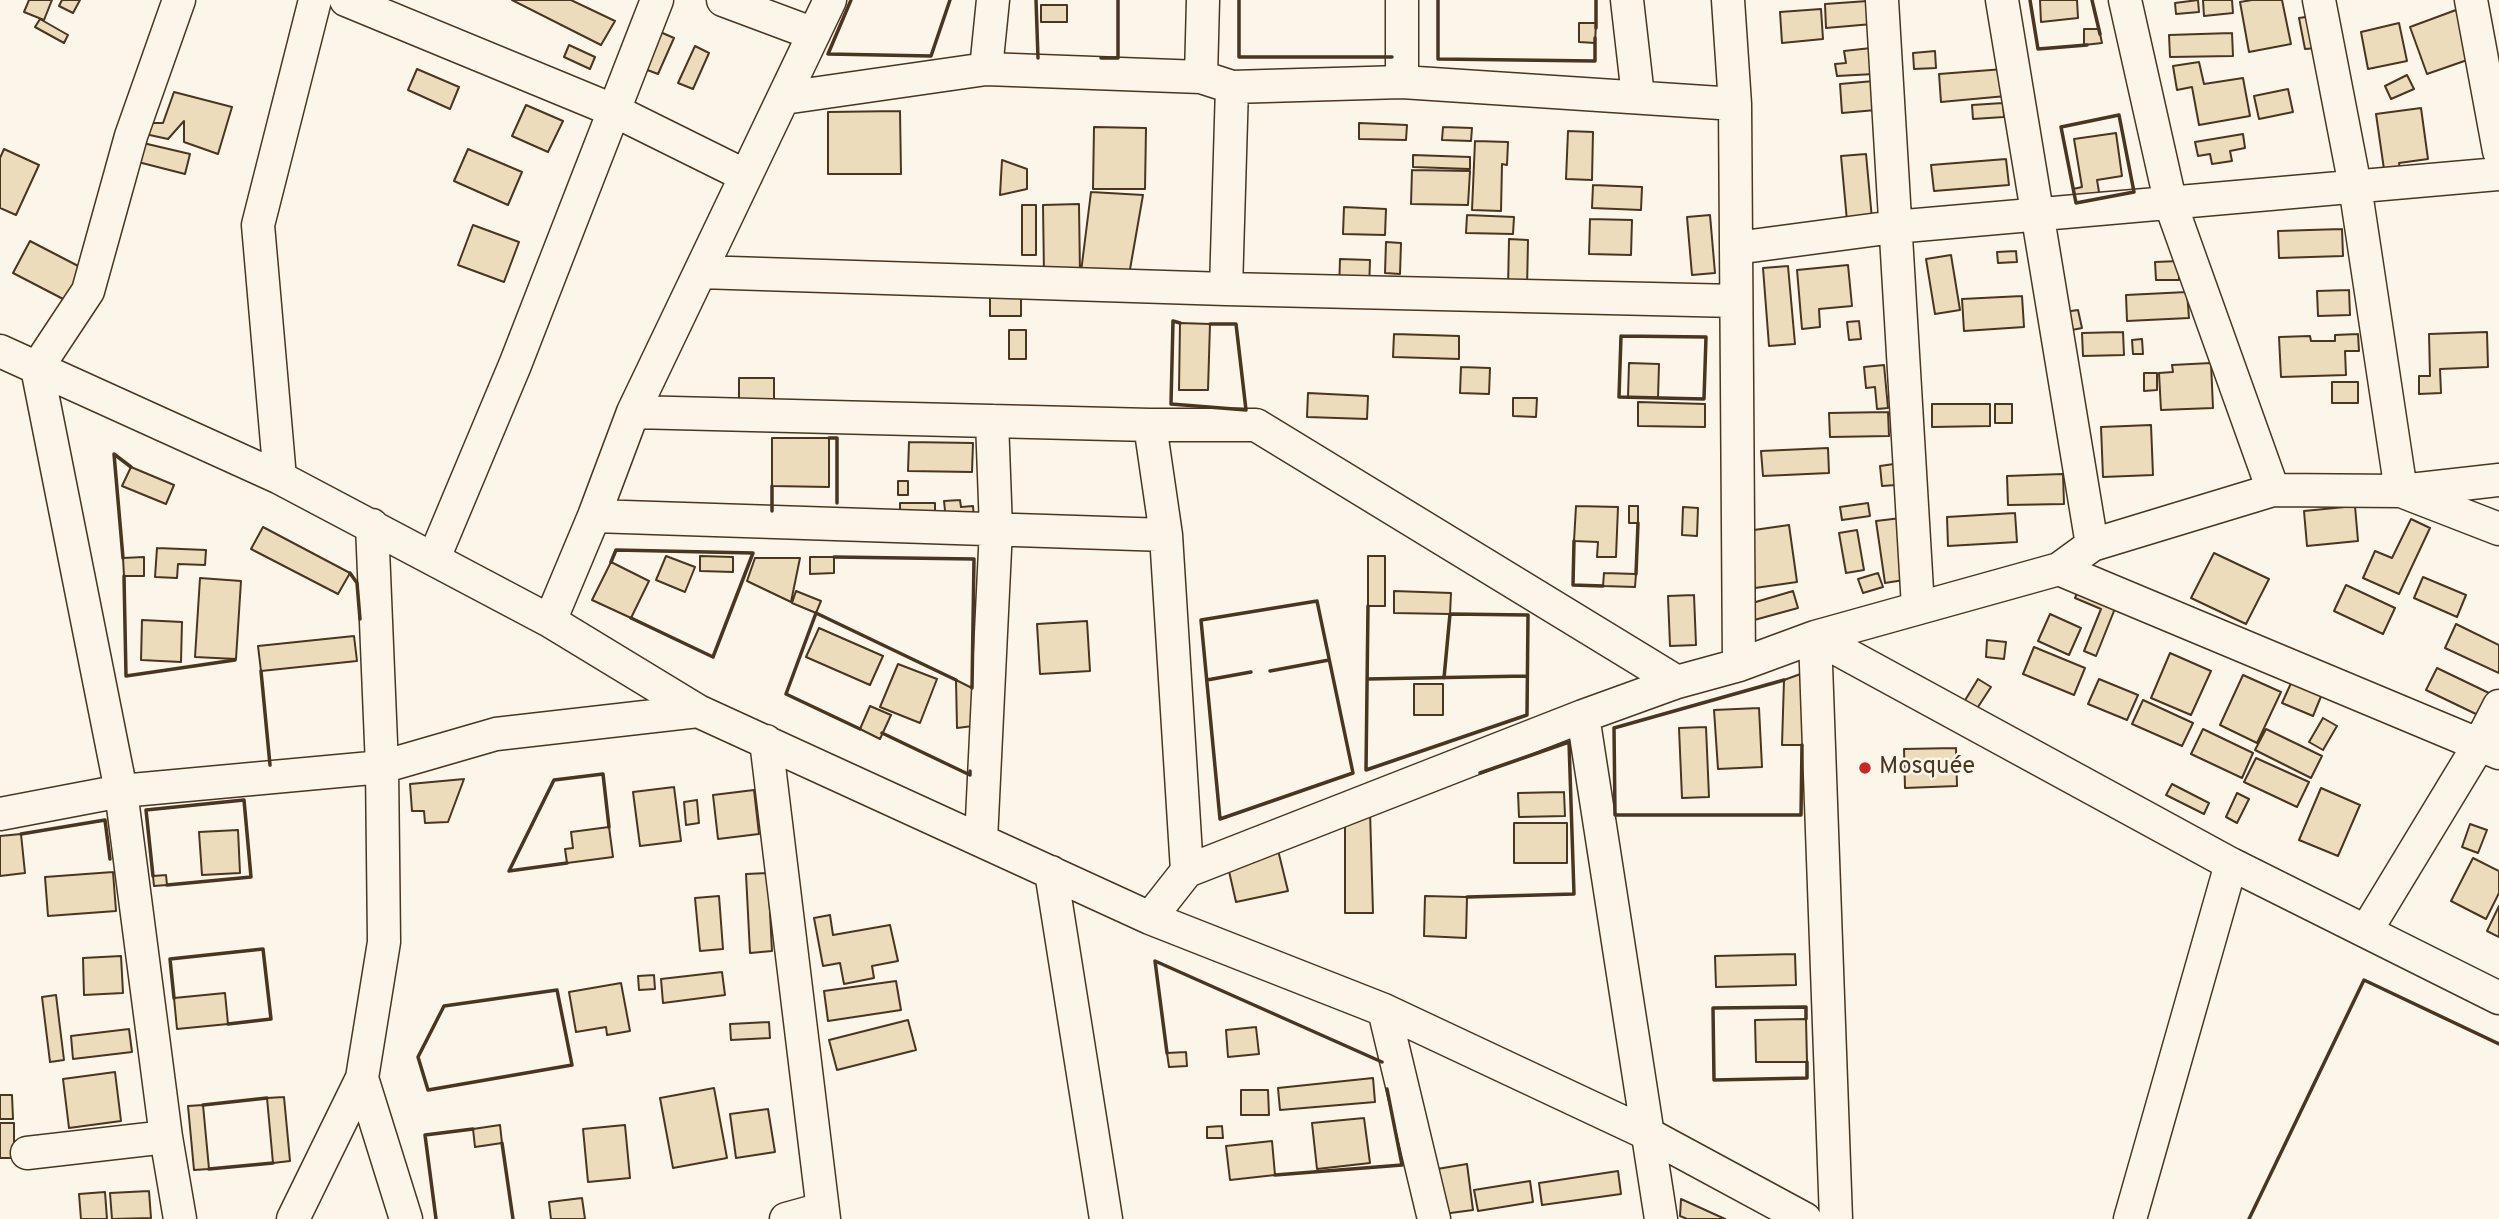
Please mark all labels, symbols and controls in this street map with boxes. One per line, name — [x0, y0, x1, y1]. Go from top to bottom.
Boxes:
place label: Mosquée — [1879, 754, 1975, 782]
marker: Mosquée — [1857, 760, 1873, 776]

